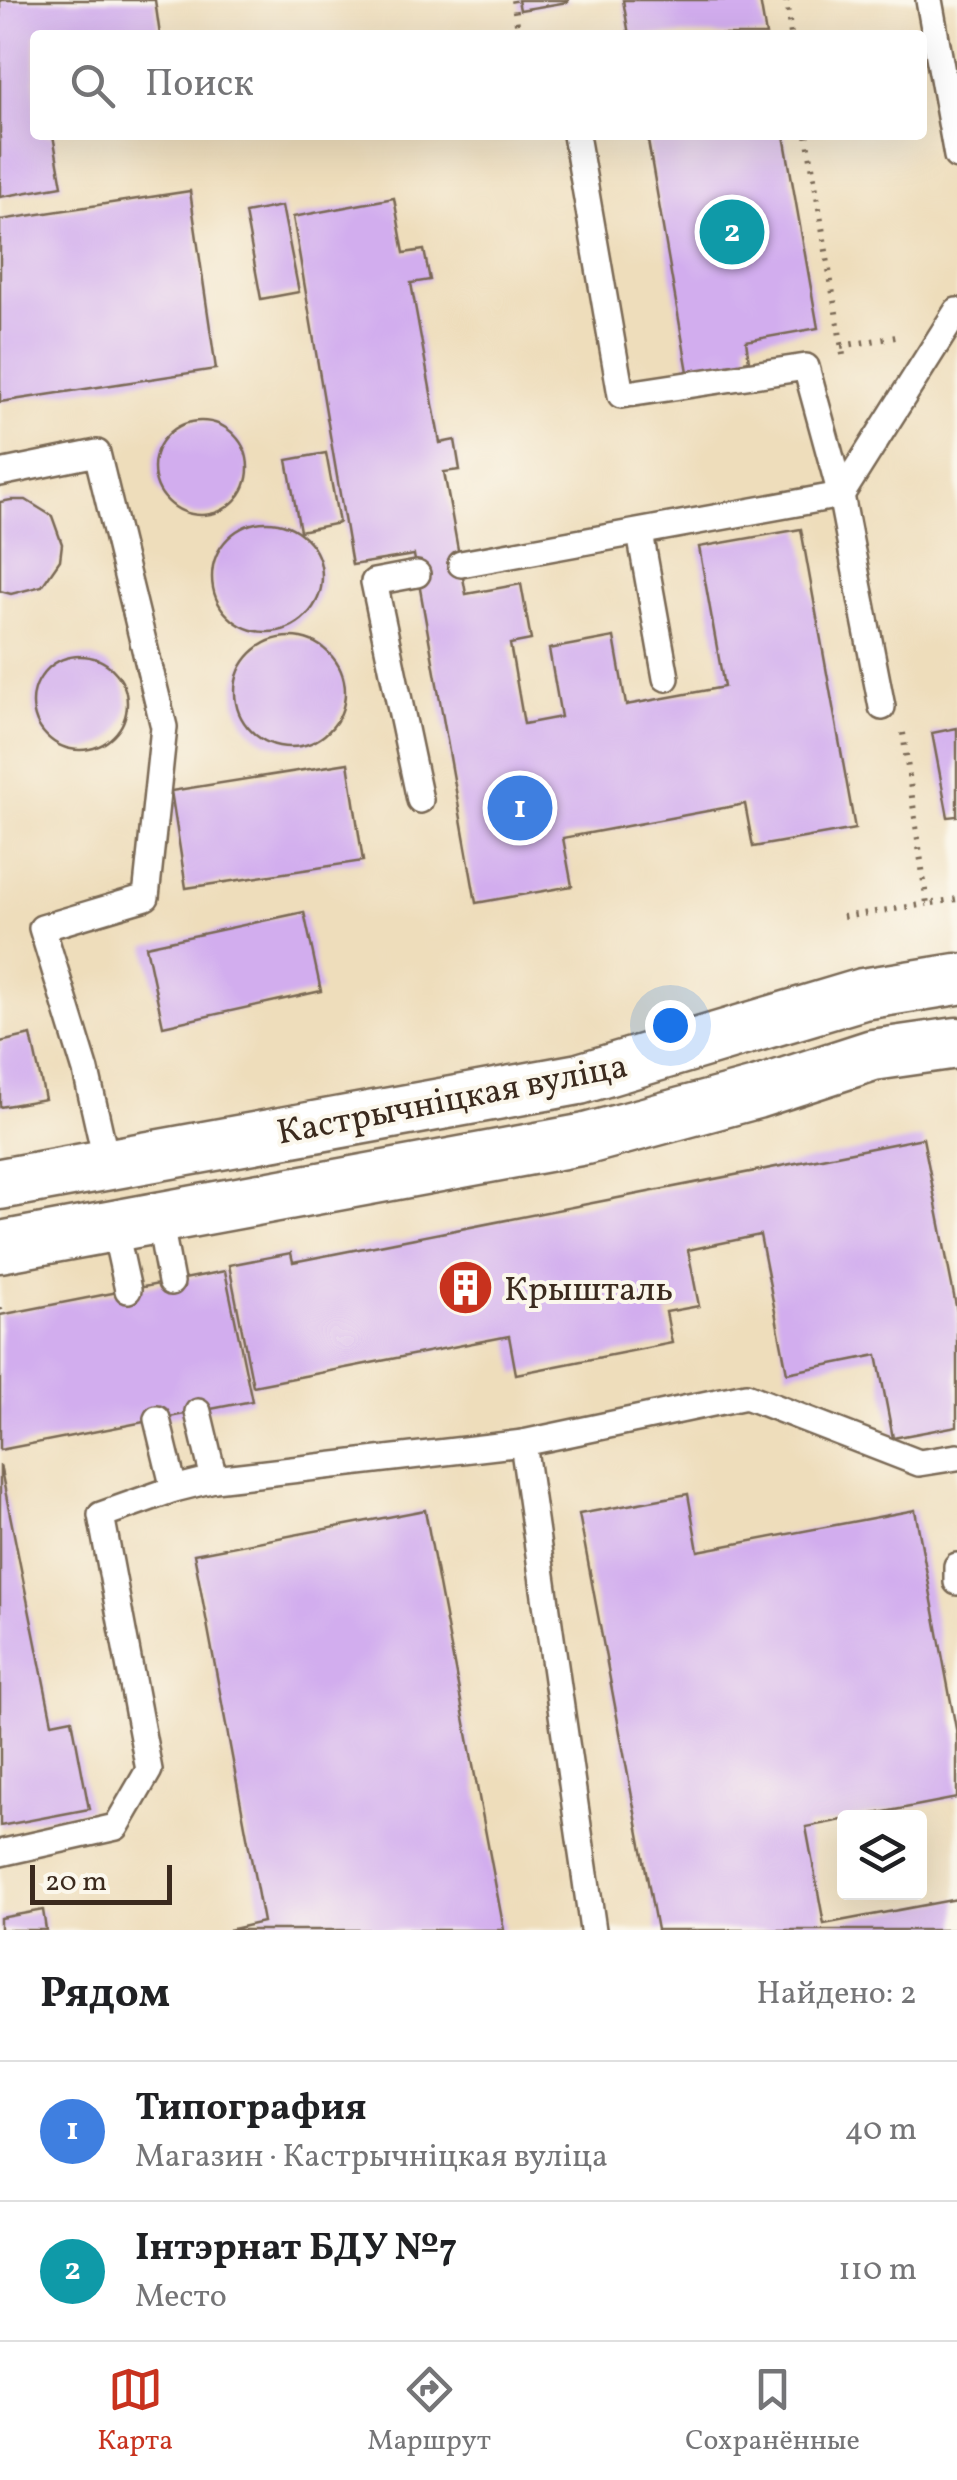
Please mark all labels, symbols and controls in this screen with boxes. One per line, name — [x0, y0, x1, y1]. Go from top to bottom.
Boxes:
search box — [30, 30, 927, 140]
icon: search — [65, 58, 120, 113]
text: Поиск — [145, 59, 254, 112]
pin: 2 — [700, 194, 764, 270]
pin: 1 — [488, 770, 552, 846]
your location — [645, 1000, 696, 1051]
street label: Кастрычніцкая вуліца — [273, 1043, 632, 1158]
building icon: Крышталь — [435, 1258, 495, 1318]
place label: Крышталь — [504, 1267, 673, 1315]
map controls — [837, 1810, 927, 1900]
button: layers — [837, 1810, 927, 1900]
scale bar — [30, 1860, 172, 1904]
text: 20 m — [45, 1863, 107, 1902]
text: Рядом — [40, 1966, 170, 2025]
text: Найдено: 2 — [757, 1973, 917, 2017]
text: Типография — [135, 2083, 367, 2136]
text: 1 — [66, 2109, 79, 2153]
text: 40 m — [845, 2109, 917, 2153]
text: Магазин · Кастрычніцкая вуліца — [135, 2136, 608, 2180]
text: Інтэрнат БДУ №7 — [135, 2223, 457, 2276]
text: 2 — [64, 2249, 81, 2293]
text: 110 m — [838, 2249, 917, 2293]
text: Место — [135, 2276, 227, 2320]
tab: Карта — [97, 2362, 173, 2461]
tab: Маршрут — [367, 2362, 491, 2461]
tab: Сохранённые — [685, 2362, 860, 2461]

